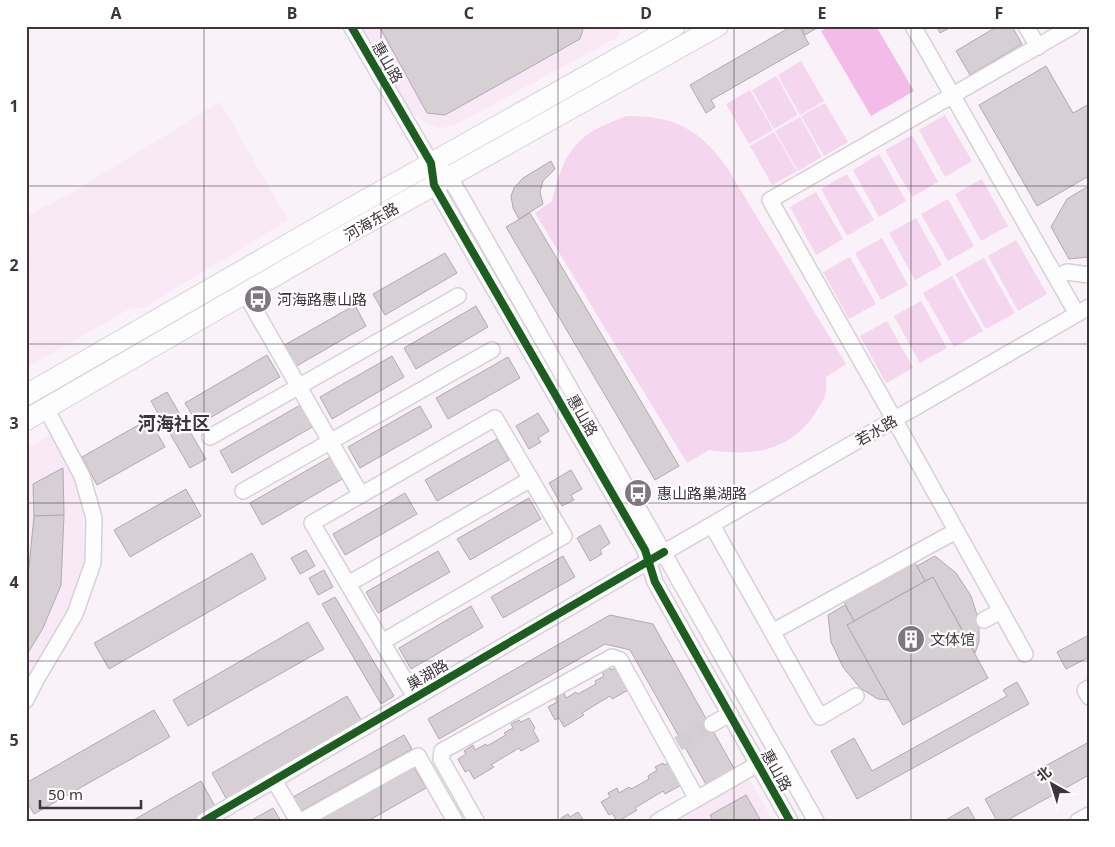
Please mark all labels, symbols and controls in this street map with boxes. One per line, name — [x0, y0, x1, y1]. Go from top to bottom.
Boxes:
text: A — [110, 2, 122, 24]
text: B — [287, 2, 297, 24]
text: C — [464, 2, 474, 24]
text: D — [640, 2, 652, 24]
text: E — [818, 2, 827, 24]
text: F — [995, 2, 1003, 24]
street label: 惠山路 — [368, 38, 408, 86]
text: 1 — [9, 95, 19, 117]
street label: 河海东路 — [340, 197, 402, 245]
text: 2 — [9, 254, 19, 276]
bus stop icon: 河海路惠山路 — [243, 284, 273, 314]
place label: 河海路惠山路 — [277, 289, 367, 309]
street label: 惠山路 — [563, 391, 603, 439]
street label: 若水路 — [852, 410, 900, 450]
district label: 河海社区 — [138, 411, 210, 435]
text: 3 — [9, 412, 19, 434]
bus stop icon: 惠山路巢湖路 — [623, 478, 653, 508]
place label: 惠山路巢湖路 — [657, 483, 747, 503]
text: 4 — [9, 571, 19, 593]
building icon: 文体馆 — [896, 624, 926, 654]
place label: 文体馆 — [930, 629, 975, 649]
street label: 巢湖路 — [403, 654, 451, 694]
text: 5 — [9, 729, 19, 751]
street label: 惠山路 — [757, 745, 797, 795]
north arrow — [1028, 760, 1078, 810]
text: 北 — [1032, 762, 1055, 785]
scale bar — [40, 777, 141, 809]
text: 50 m — [48, 784, 83, 804]

